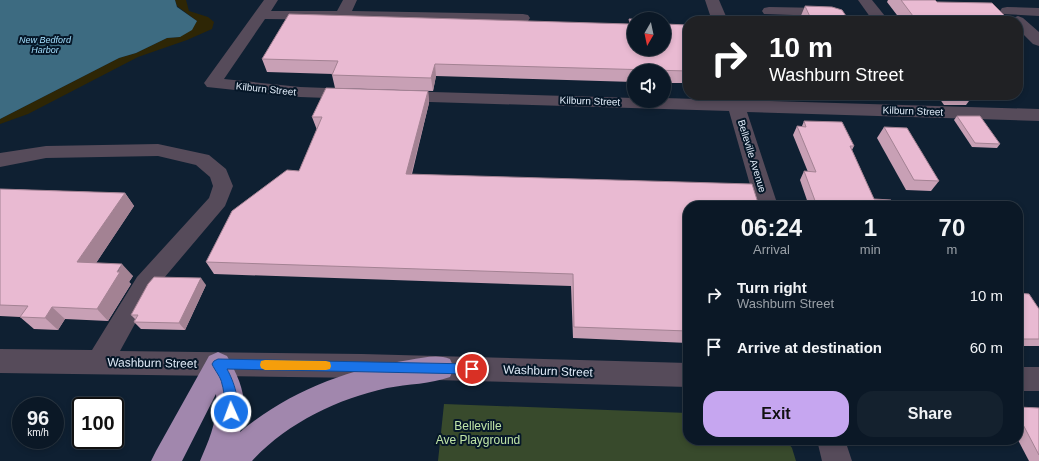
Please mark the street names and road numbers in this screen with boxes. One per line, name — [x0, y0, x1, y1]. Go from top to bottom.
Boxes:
street label: Kilburn Street — [235, 80, 297, 98]
street label: Kilburn Street — [560, 94, 621, 108]
street label: Kilburn Street — [883, 104, 944, 118]
street label: Belleville Avenue — [736, 118, 768, 194]
street label: Washburn Street — [107, 355, 198, 371]
street label: Washburn Street — [503, 362, 594, 380]

